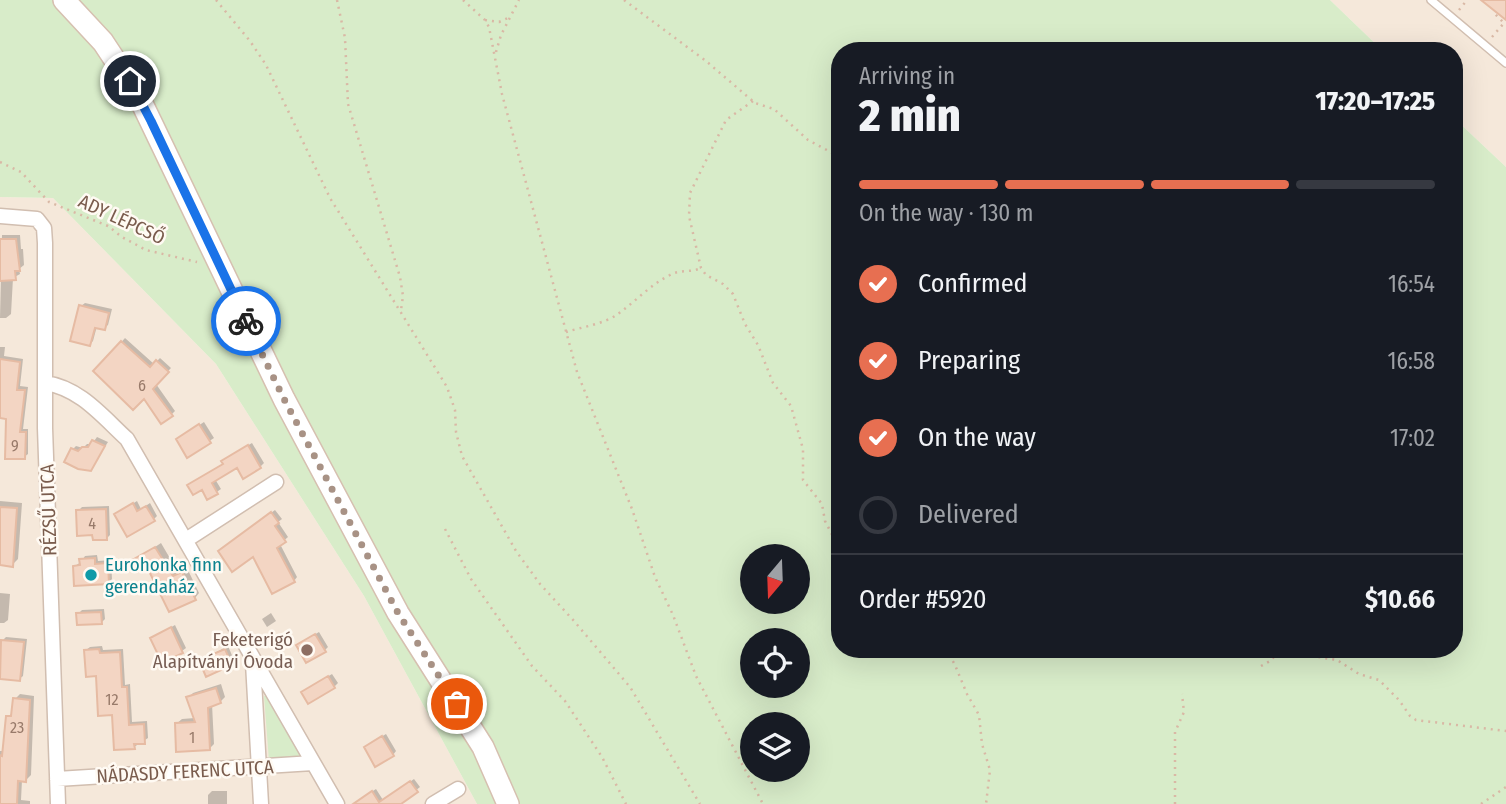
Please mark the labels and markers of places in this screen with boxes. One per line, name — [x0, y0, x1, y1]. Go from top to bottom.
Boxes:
pin — [100, 51, 160, 111]
place label: Eurohonka finn gerendaház — [105, 553, 222, 598]
marker: Eurohonka finn gerendaház — [83, 567, 99, 583]
place label: Feketerigó Alapítványi Óvoda — [153, 628, 293, 673]
marker: Feketerigó Alapítványi Óvoda — [299, 642, 315, 658]
pin — [427, 674, 487, 734]

